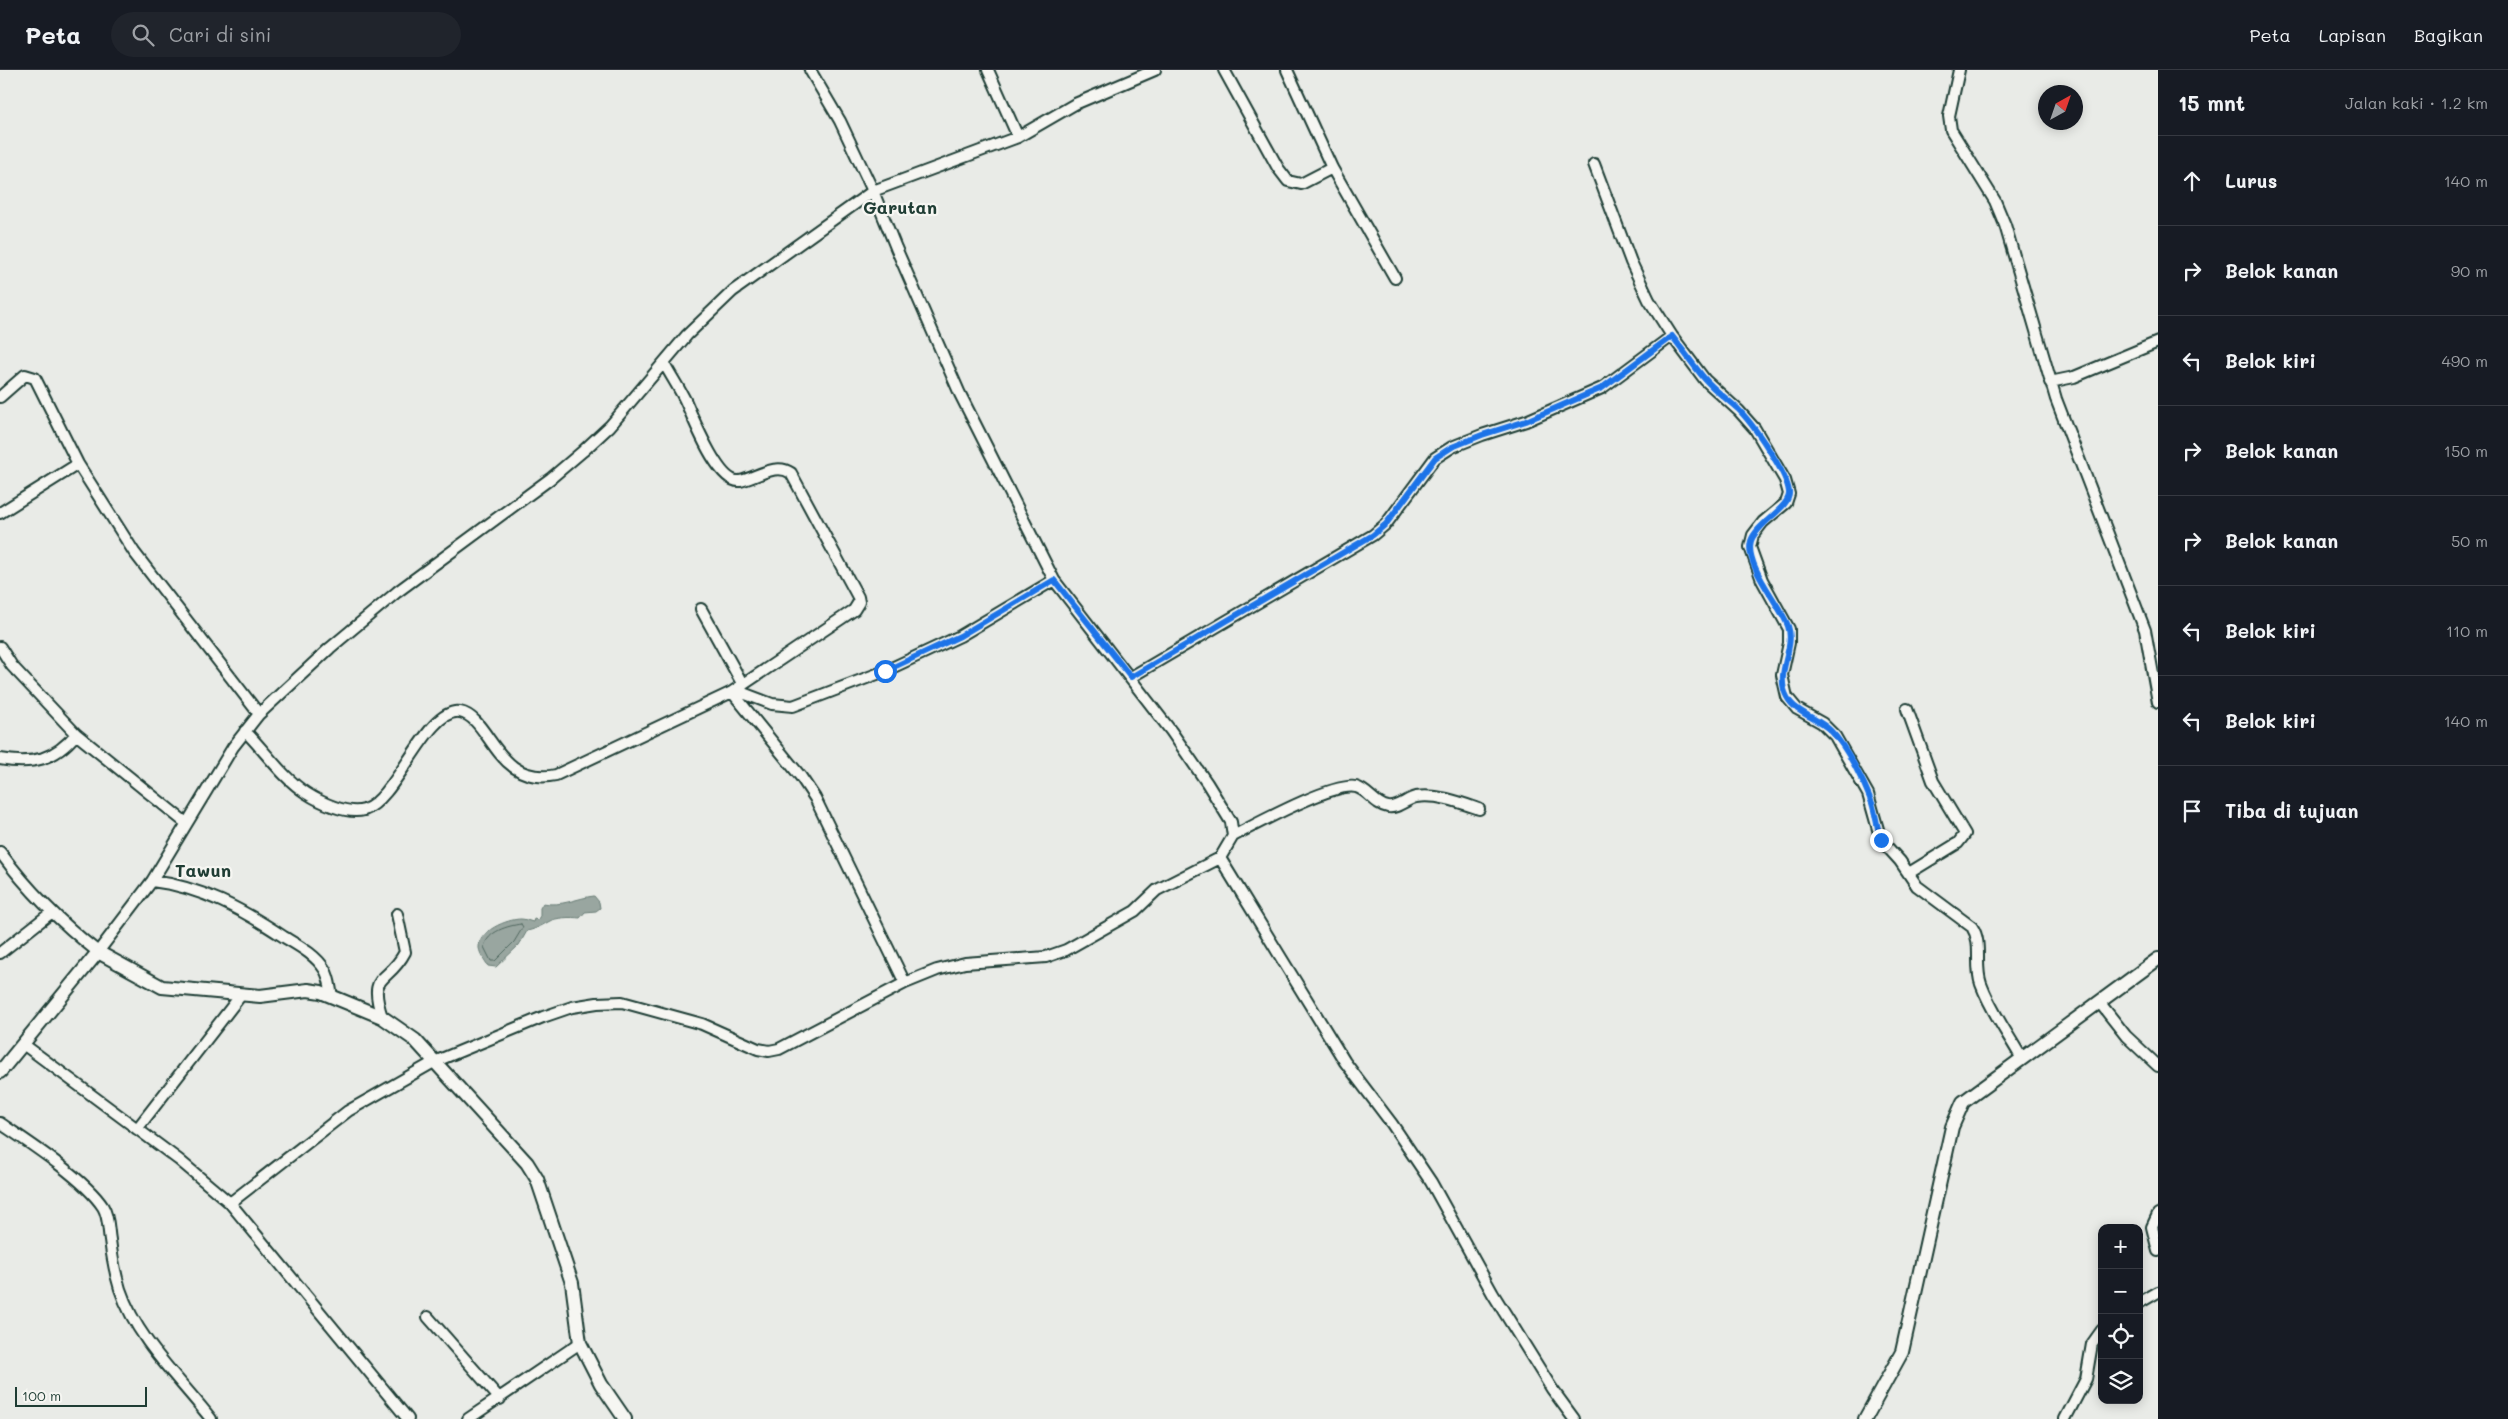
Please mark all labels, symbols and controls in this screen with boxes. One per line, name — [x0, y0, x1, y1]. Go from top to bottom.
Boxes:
search box — [111, 12, 461, 57]
text: Peta — [25, 19, 81, 50]
icon: search — [129, 21, 157, 49]
text: Cari di sini — [169, 22, 271, 47]
text: Peta — [2249, 23, 2291, 47]
text: Lapisan — [2319, 23, 2386, 47]
text: Bagikan — [2414, 23, 2483, 47]
north arrow — [2038, 85, 2083, 130]
text: 15 mnt — [2178, 89, 2245, 116]
text: Jalan kaki · 1.2 km — [2345, 92, 2488, 113]
icon: ahead — [2178, 167, 2206, 195]
text: Lurus — [2225, 168, 2277, 193]
text: 140 m — [2444, 170, 2488, 191]
district label: Garutan — [863, 195, 937, 219]
icon: right — [2178, 257, 2206, 285]
text: Belok kanan — [2225, 258, 2338, 283]
text: 90 m — [2451, 260, 2488, 281]
icon: left — [2178, 347, 2206, 375]
text: Belok kiri — [2225, 348, 2316, 373]
text: 490 m — [2441, 350, 2488, 371]
icon: right — [2178, 437, 2206, 465]
text: Belok kanan — [2225, 438, 2338, 463]
text: 150 m — [2444, 440, 2488, 461]
icon: right — [2178, 527, 2206, 555]
text: Belok kanan — [2225, 528, 2338, 553]
text: 50 m — [2451, 530, 2488, 551]
icon: left — [2178, 617, 2206, 645]
text: Belok kiri — [2225, 618, 2316, 643]
text: 110 m — [2446, 620, 2488, 641]
route start — [874, 660, 897, 683]
icon: left — [2178, 707, 2206, 735]
text: Belok kiri — [2225, 708, 2316, 733]
text: 140 m — [2444, 710, 2488, 731]
icon: arrive — [2178, 797, 2206, 825]
text: Tiba di tujuan — [2225, 798, 2358, 823]
route end — [1870, 829, 1893, 852]
district label: Tawun — [175, 858, 231, 882]
map controls — [2098, 1224, 2143, 1404]
button: + — [2098, 1224, 2143, 1269]
button: − — [2098, 1269, 2143, 1314]
button: locate — [2098, 1314, 2143, 1359]
button: layers — [2098, 1359, 2143, 1404]
scale bar — [15, 1384, 148, 1407]
text: 100 m — [22, 1386, 61, 1405]

